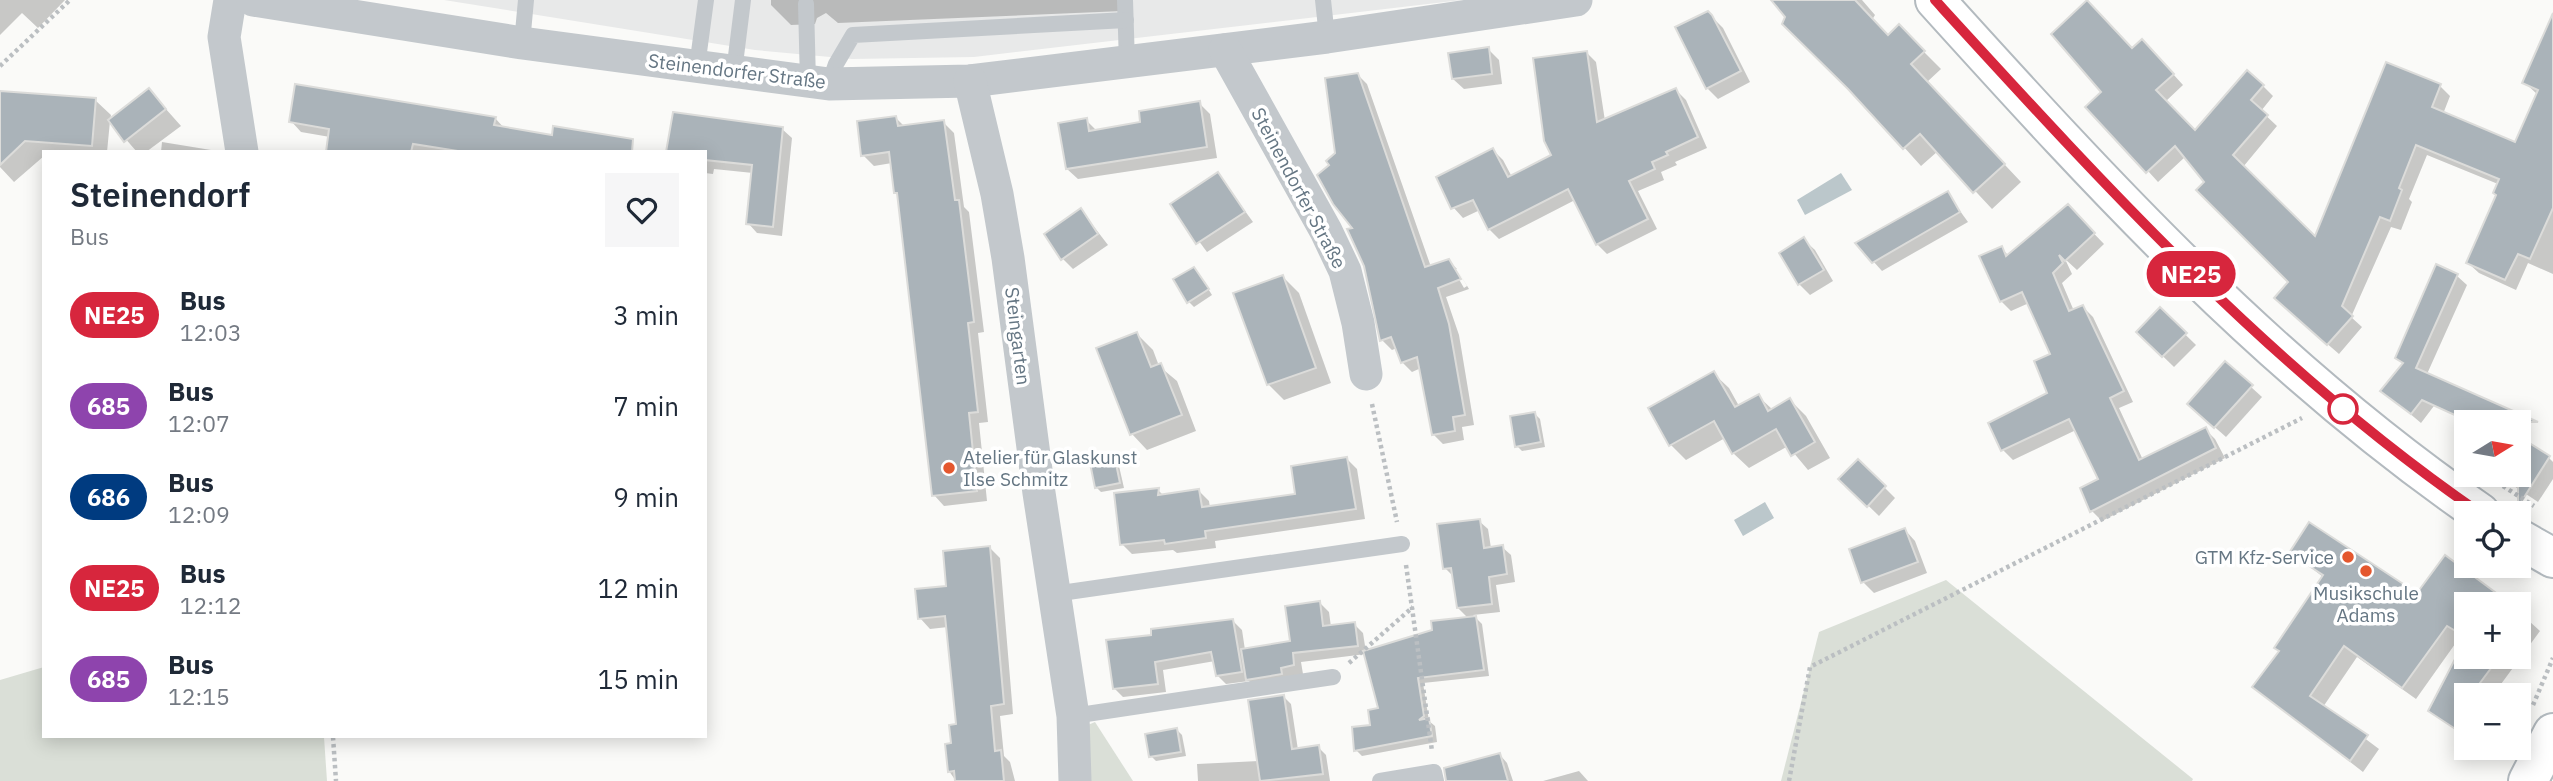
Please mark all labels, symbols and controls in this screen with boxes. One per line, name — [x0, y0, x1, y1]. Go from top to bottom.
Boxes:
street label: Steinendorfer Straße — [647, 48, 827, 94]
street label: Steinendorfer Straße — [1246, 103, 1352, 273]
text: Steinendorf — [70, 173, 250, 216]
button: heart — [605, 173, 679, 247]
text: Bus — [70, 221, 109, 251]
line badge: NE25 — [2142, 251, 2240, 297]
text: NE25 — [2161, 258, 2221, 290]
text: Bus — [180, 283, 226, 317]
street label: Steingarten — [1000, 286, 1036, 386]
text: 3 min — [613, 298, 679, 332]
text: NE25 — [84, 299, 145, 331]
text: 12:03 — [180, 317, 242, 347]
text: Bus — [168, 374, 214, 408]
text: 7 min — [613, 389, 679, 423]
text: 685 — [87, 390, 130, 422]
unlabelled marker — [2328, 394, 2358, 424]
text: 12:07 — [168, 408, 230, 438]
north arrow — [2454, 410, 2530, 486]
map controls — [2454, 410, 2531, 760]
place label: Atelier für Glaskunst Ilse Schmitz — [963, 445, 1137, 491]
marker: Atelier für Glaskunst Ilse Schmitz — [941, 460, 957, 476]
text: Bus — [168, 465, 214, 499]
text: 9 min — [613, 480, 679, 514]
text: 686 — [87, 481, 130, 513]
text: 12:09 — [168, 499, 230, 529]
button: locate — [2454, 501, 2531, 578]
place label: GTM Kfz-Service — [2195, 545, 2334, 569]
marker: GTM Kfz-Service — [2340, 549, 2356, 565]
text: Bus — [180, 556, 226, 590]
marker: Musikschule Adams — [2358, 563, 2374, 579]
text: 12 min — [598, 571, 679, 605]
text: NE25 — [84, 572, 145, 604]
place label: Musikschule Adams — [2313, 581, 2419, 627]
text: 12:12 — [180, 590, 242, 620]
button: + — [2454, 592, 2531, 669]
text: Bus — [168, 647, 214, 681]
text: 15 min — [598, 662, 679, 696]
text: 685 — [87, 663, 130, 695]
text: 12:15 — [168, 681, 230, 711]
button: − — [2454, 683, 2531, 760]

